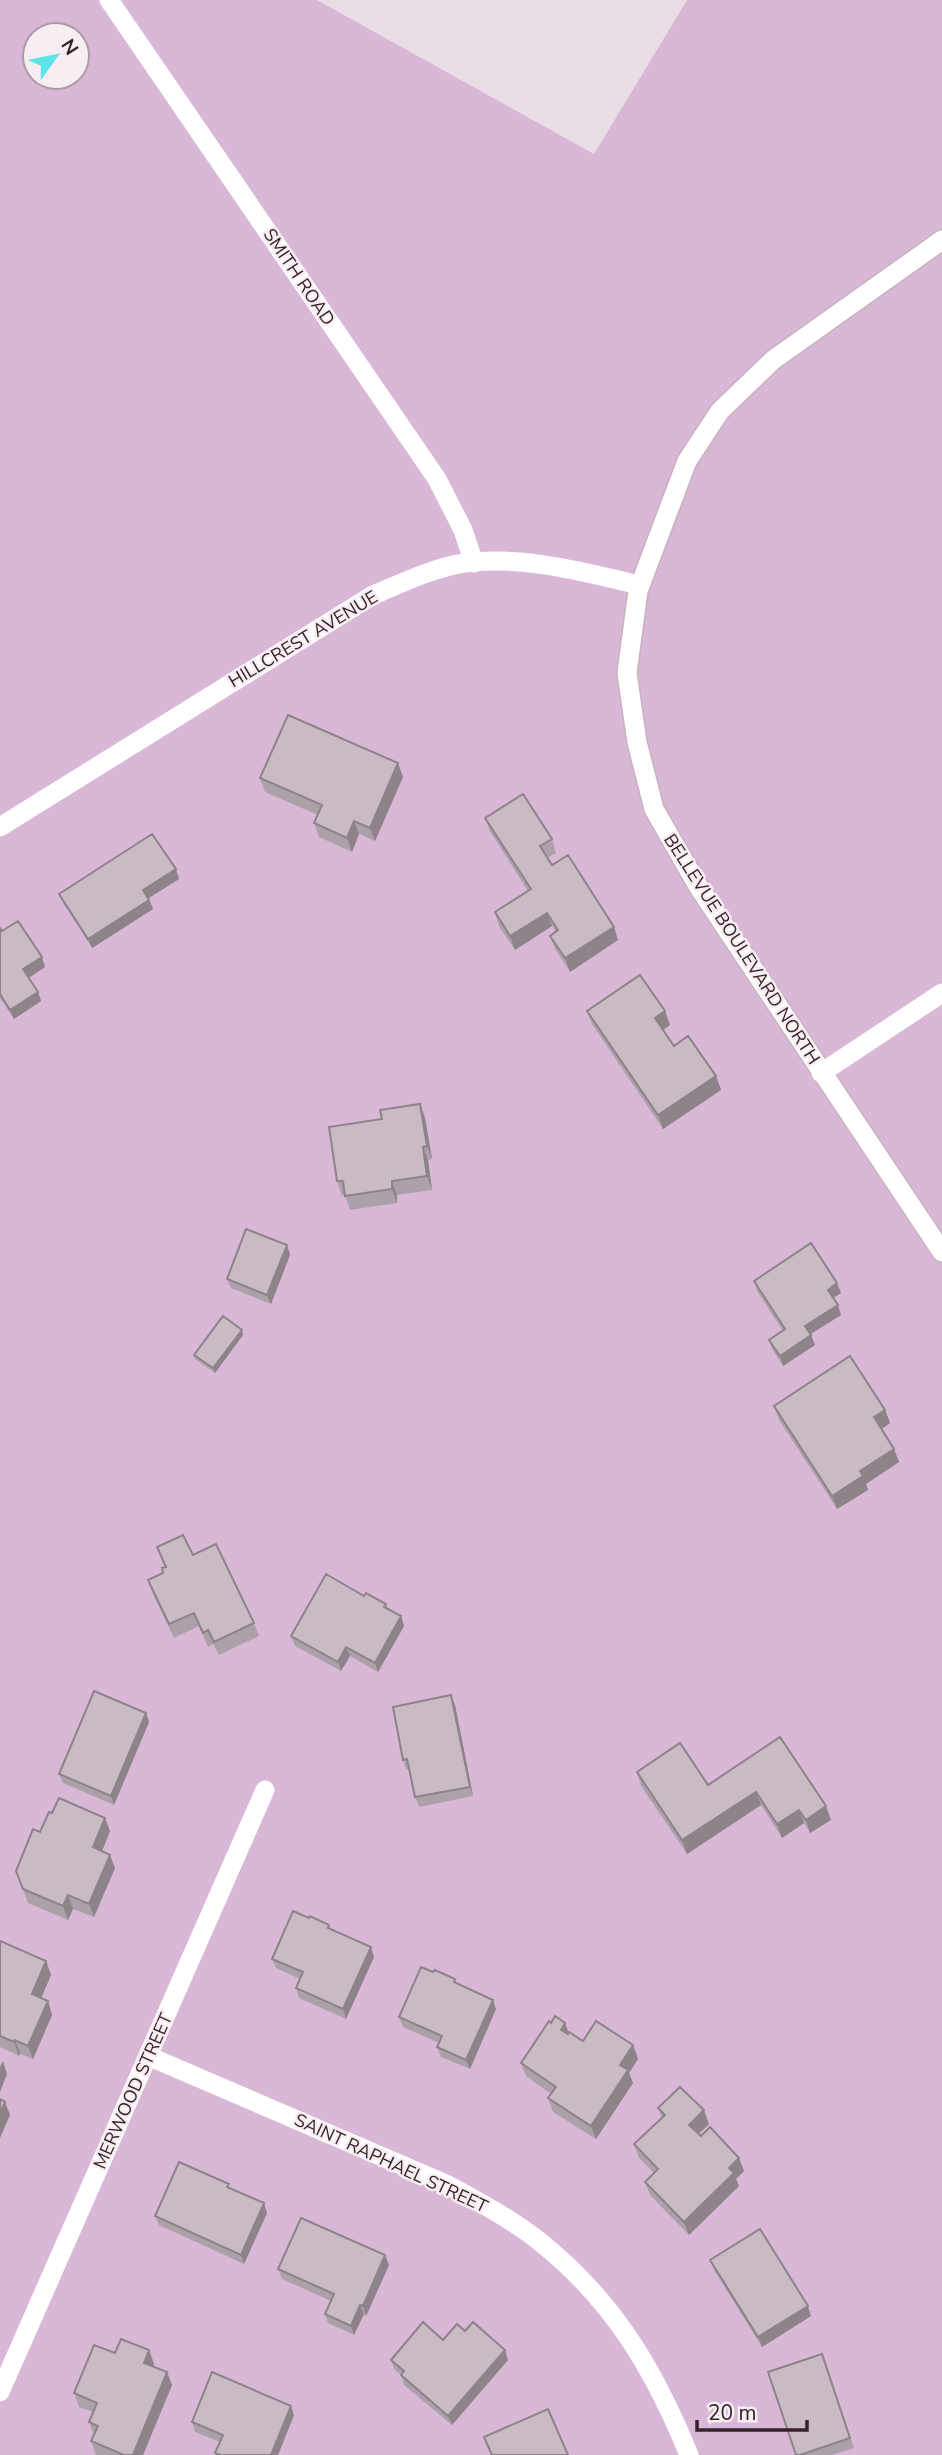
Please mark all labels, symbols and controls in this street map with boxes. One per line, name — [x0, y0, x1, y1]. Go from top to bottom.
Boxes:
north arrow — [21, 21, 91, 91]
text: N — [55, 34, 84, 60]
street label: SMITH ROAD — [258, 224, 340, 330]
street label: HILLCREST AVENUE — [224, 585, 382, 693]
street label: BELLEVUE BOULEVARD NORTH — [658, 829, 826, 1069]
street label: MERWOOD STREET — [88, 2009, 178, 2173]
street label: SAINT RAPHAEL STREET — [290, 2108, 492, 2219]
scale bar — [697, 2388, 807, 2432]
text: 20 m — [708, 2399, 757, 2427]

